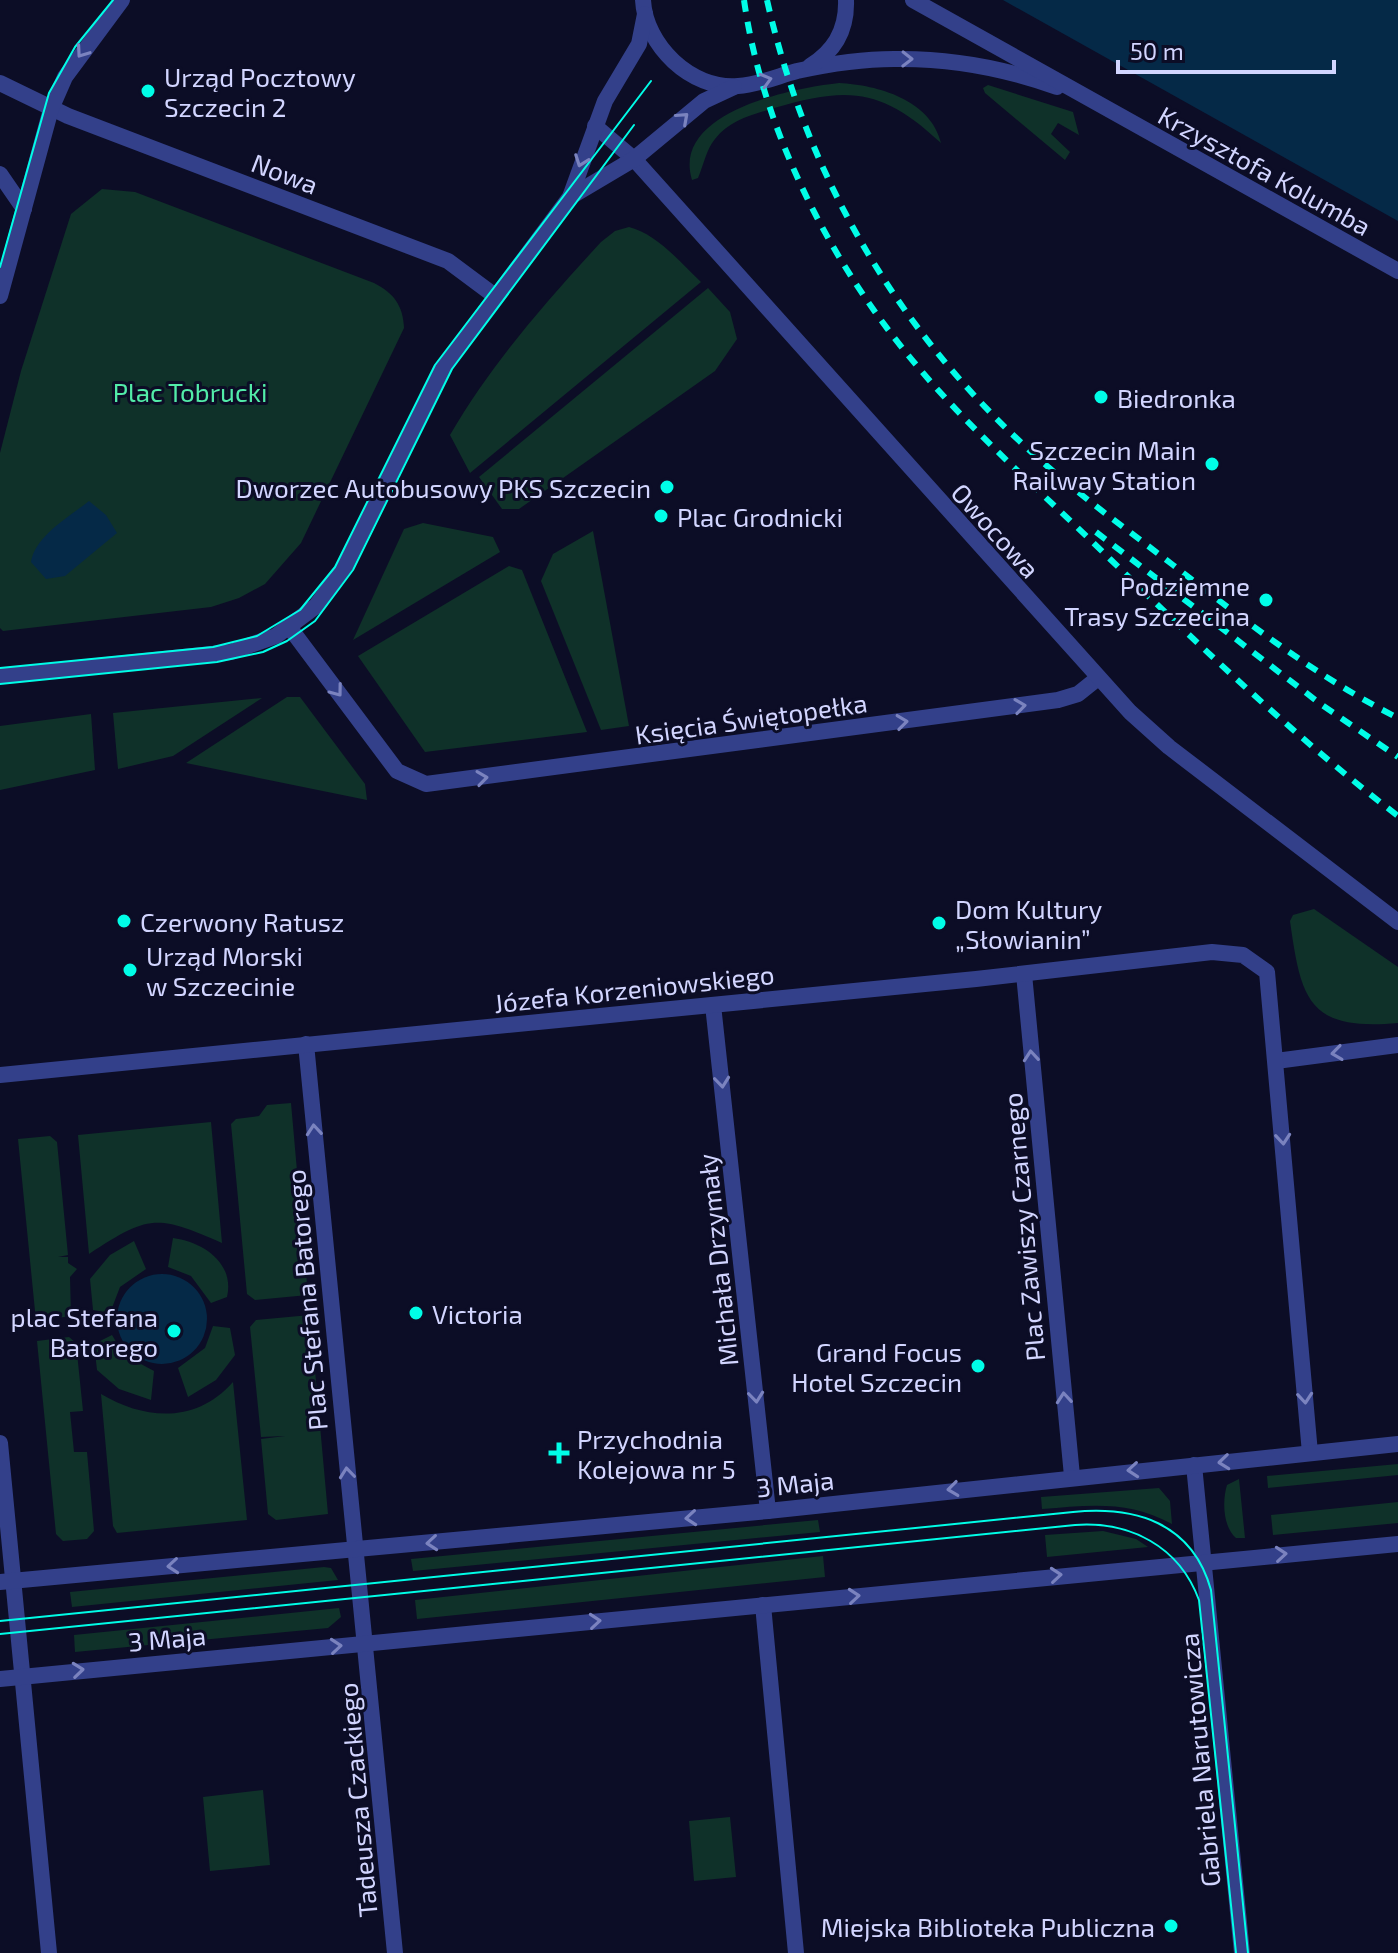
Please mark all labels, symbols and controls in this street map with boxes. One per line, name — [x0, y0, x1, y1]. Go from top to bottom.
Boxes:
scale bar — [1118, 24, 1334, 74]
text: 50 m — [1130, 36, 1184, 65]
one-way arrow — [77, 43, 92, 57]
one-way arrow — [901, 50, 914, 68]
place label: Urząd Pocztowy Szczecin 2 — [164, 61, 356, 122]
one-way arrow — [758, 73, 772, 89]
marker: Urząd Pocztowy Szczecin 2 — [139, 82, 157, 100]
street label: Krzysztofa Kolumba — [1153, 99, 1377, 241]
one-way arrow — [673, 114, 688, 128]
street label: Nowa — [247, 146, 323, 200]
one-way arrow — [575, 153, 591, 167]
park label: Plac Tobrucki — [113, 376, 267, 407]
place label: Biedronka — [1117, 382, 1236, 413]
marker: Biedronka — [1092, 388, 1110, 406]
place label: Szczecin Main Railway Station — [1012, 434, 1196, 495]
marker: Szczecin Main Railway Station — [1203, 455, 1221, 473]
place label: Dworzec Autobusowy PKS Szczecin — [235, 472, 651, 503]
street label: Owocowa — [946, 476, 1046, 584]
marker: Dworzec Autobusowy PKS Szczecin — [658, 478, 676, 496]
place label: Plac Grodnicki — [677, 501, 843, 532]
marker: Plac Grodnicki — [652, 507, 670, 525]
place label: Podziemne Trasy Szczecina — [1064, 570, 1250, 631]
marker: Podziemne Trasy Szczecina — [1257, 591, 1275, 609]
one-way arrow — [327, 682, 341, 696]
street label: Księcia Świętopełka — [633, 686, 869, 750]
one-way arrow — [1013, 698, 1027, 715]
one-way arrow — [895, 714, 909, 731]
one-way arrow — [475, 770, 489, 787]
place label: Dom Kultury „Słowianin” — [955, 893, 1102, 954]
place label: Czerwony Ratusz — [140, 906, 344, 937]
marker: Czerwony Ratusz — [115, 912, 133, 930]
marker: Dom Kultury „Słowianin” — [930, 914, 948, 932]
place label: Urząd Morski w Szczecinie — [146, 940, 303, 1001]
street label: Józefa Korzeniowskiego — [492, 958, 776, 1018]
marker: Urząd Morski w Szczecinie — [121, 961, 139, 979]
one-way arrow — [1330, 1044, 1344, 1061]
one-way arrow — [1023, 1049, 1040, 1062]
one-way arrow — [713, 1076, 730, 1089]
street label: Plac Zawiszy Czarnego — [996, 1092, 1050, 1362]
one-way arrow — [306, 1124, 323, 1137]
one-way arrow — [1274, 1133, 1291, 1146]
street label: Michała Drzymały — [690, 1152, 744, 1368]
street label: Plac Stefana Batorego — [279, 1168, 333, 1432]
place label: Victoria — [432, 1298, 523, 1329]
place label: plac Stefana Batorego — [11, 1301, 158, 1362]
marker: Victoria — [407, 1304, 425, 1322]
marker: plac Stefana Batorego — [165, 1322, 183, 1340]
place label: Grand Focus Hotel Szczecin — [791, 1336, 962, 1397]
marker: Grand Focus Hotel Szczecin — [969, 1357, 987, 1375]
one-way arrow — [747, 1390, 764, 1403]
one-way arrow — [1055, 1392, 1072, 1405]
one-way arrow — [1297, 1392, 1314, 1405]
place label: Przychodnia Kolejowa nr 5 — [577, 1423, 736, 1484]
marker: Przychodnia Kolejowa nr 5 — [548, 1442, 570, 1464]
one-way arrow — [1217, 1453, 1230, 1470]
one-way arrow — [1126, 1462, 1139, 1479]
street label: 3 Maja — [755, 1464, 835, 1502]
one-way arrow — [338, 1466, 355, 1479]
one-way arrow — [946, 1481, 959, 1498]
one-way arrow — [684, 1509, 697, 1526]
one-way arrow — [425, 1534, 438, 1551]
one-way arrow — [1275, 1546, 1288, 1563]
one-way arrow — [166, 1558, 179, 1575]
one-way arrow — [1050, 1567, 1063, 1584]
one-way arrow — [848, 1588, 861, 1605]
one-way arrow — [589, 1612, 602, 1629]
street label: 3 Maja — [127, 1619, 207, 1657]
street label: Gabriela Narutowicza — [1172, 1632, 1226, 1888]
one-way arrow — [330, 1638, 343, 1655]
one-way arrow — [71, 1662, 84, 1679]
street label: Tadeusza Czackiego — [331, 1682, 383, 1918]
place label: Miejska Biblioteka Publiczna — [821, 1911, 1155, 1942]
marker: Miejska Biblioteka Publiczna — [1162, 1917, 1180, 1935]

